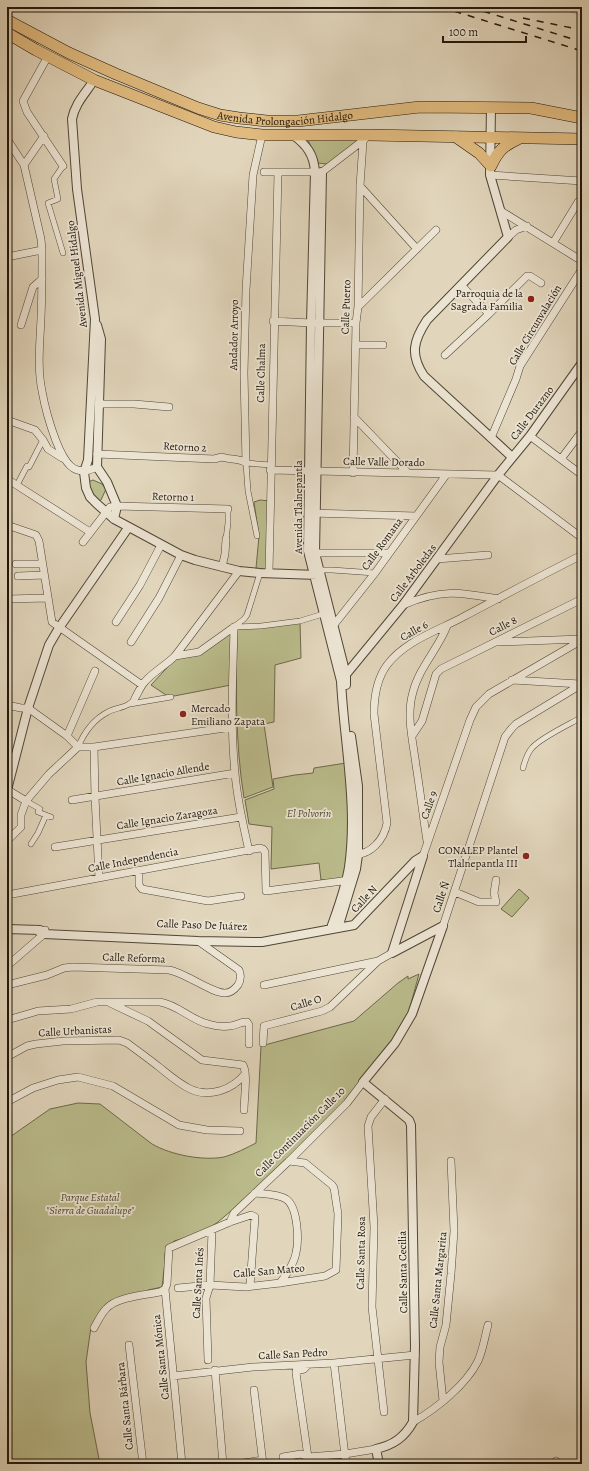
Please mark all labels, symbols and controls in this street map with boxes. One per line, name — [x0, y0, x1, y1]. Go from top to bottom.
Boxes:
scale bar — [443, 18, 526, 44]
text: 100 m — [449, 24, 478, 40]
street label: Avenida Prolongación Hidalgo — [215, 107, 354, 129]
street label: Avenida Miguel Hidalgo — [63, 219, 91, 329]
street label: Calle Puerto — [338, 279, 354, 335]
street label: Calle Circunvalación — [505, 282, 565, 368]
place label: Parroquia de la Sagrada Familia — [451, 286, 524, 314]
marker: Parroquia de la Sagrada Familia — [526, 294, 536, 304]
street label: Andador Arroyo — [226, 299, 242, 372]
street label: Calle Chalma — [253, 342, 269, 403]
street label: Calle Durazno — [507, 383, 558, 443]
street label: Retorno 2 — [163, 438, 207, 456]
street label: Calle Valle Dorado — [343, 454, 426, 470]
street label: Avenida Tlalnepantla — [291, 459, 306, 555]
street label: Retorno 1 — [152, 489, 195, 505]
street label: Calle Romana — [358, 514, 407, 573]
street label: Calle Arboledas — [386, 541, 440, 605]
street label: Calle 8 — [486, 613, 520, 639]
street label: Calle 6 — [397, 617, 431, 645]
place label: Mercado Emiliano Zapata — [191, 701, 266, 729]
marker: Mercado Emiliano Zapata — [178, 709, 188, 719]
street label: Calle Ignacio Allende — [116, 758, 211, 790]
street label: Calle 9 — [417, 789, 441, 821]
street label: Calle Ignacio Zaragoza — [115, 802, 219, 833]
park label: El Polvorín — [287, 806, 332, 821]
place label: CONALEP Plantel Tlalnepantla III — [438, 843, 518, 871]
street label: Calle Independencia — [87, 844, 180, 876]
marker: CONALEP Plantel Tlalnepantla III — [521, 851, 531, 861]
street label: Calle Ñ — [429, 879, 453, 915]
street label: Calle N — [347, 882, 381, 916]
street label: Calle Paso De Juárez — [156, 916, 248, 934]
street label: Calle Reforma — [102, 949, 167, 967]
street label: Calle O — [288, 991, 324, 1015]
street label: Calle Urbanistas — [38, 1022, 112, 1040]
street label: Calle Continuación Calle 10 — [252, 1083, 349, 1180]
park label: Parque Estatal "Sierra de Guadalupe" — [46, 1190, 135, 1218]
street label: Calle Santa Rosa — [353, 1215, 369, 1290]
street label: Calle Santa Cecilia — [395, 1230, 411, 1313]
street label: Calle Santa Margarita — [425, 1230, 451, 1329]
street label: Calle Santa Inés — [189, 1247, 207, 1319]
street label: Calle San Mateo — [233, 1260, 306, 1282]
street label: Calle Santa Mónica — [149, 1313, 173, 1400]
street label: Calle San Pedro — [258, 1345, 329, 1363]
street label: Calle Santa Bárbara — [113, 1361, 137, 1451]

